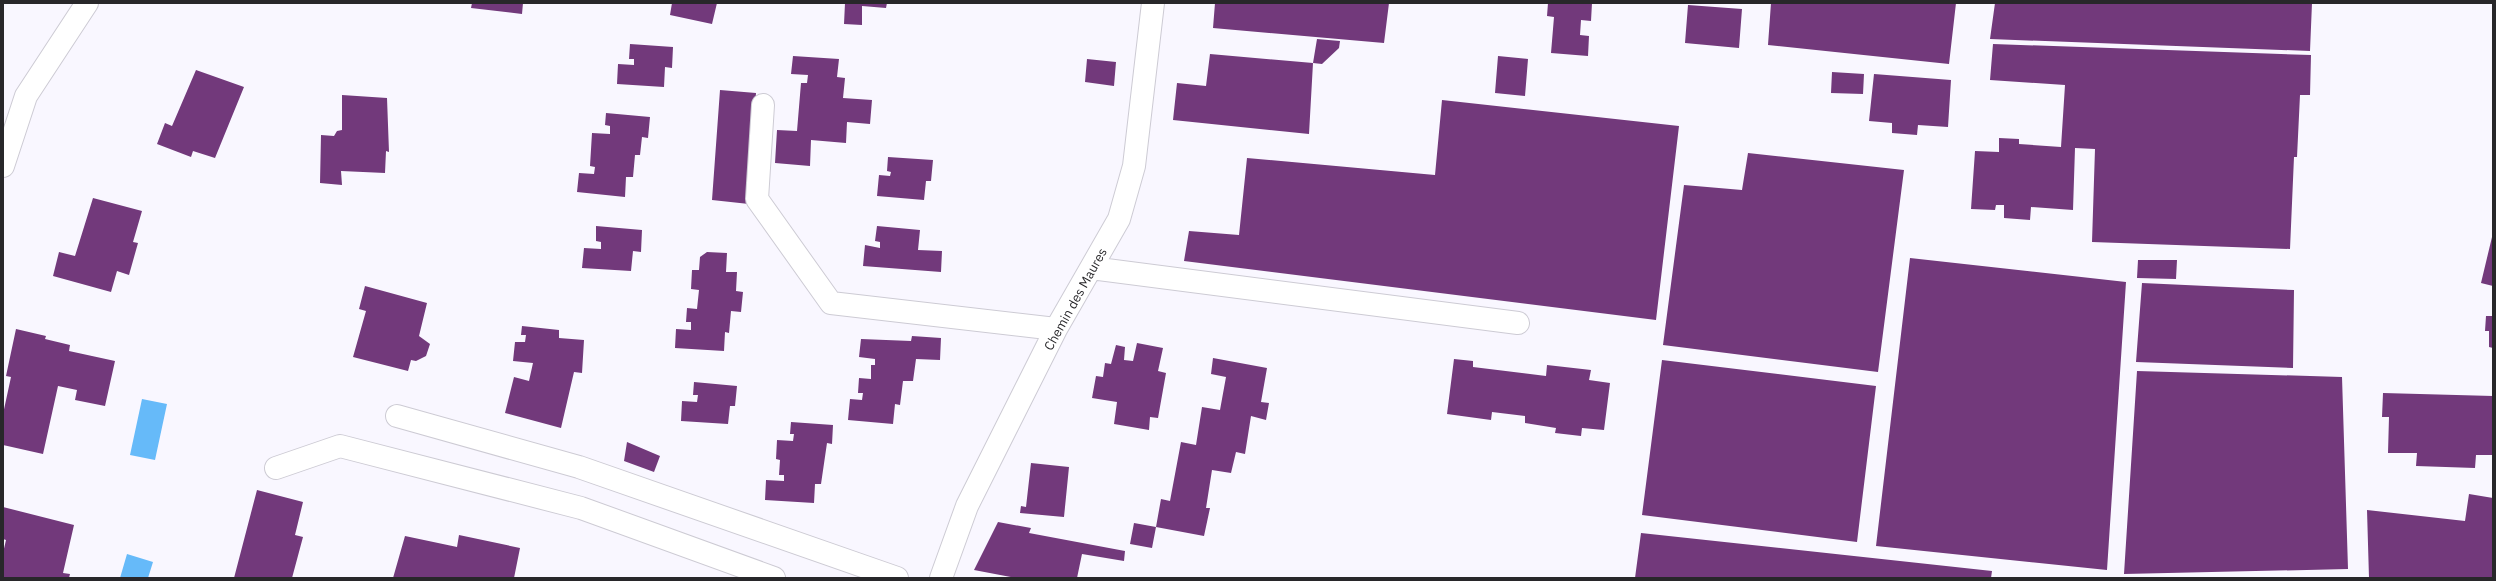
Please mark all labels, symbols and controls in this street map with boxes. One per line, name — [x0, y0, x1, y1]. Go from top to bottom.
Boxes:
street label: Chemin des Maures — [1040, 245, 1111, 354]

